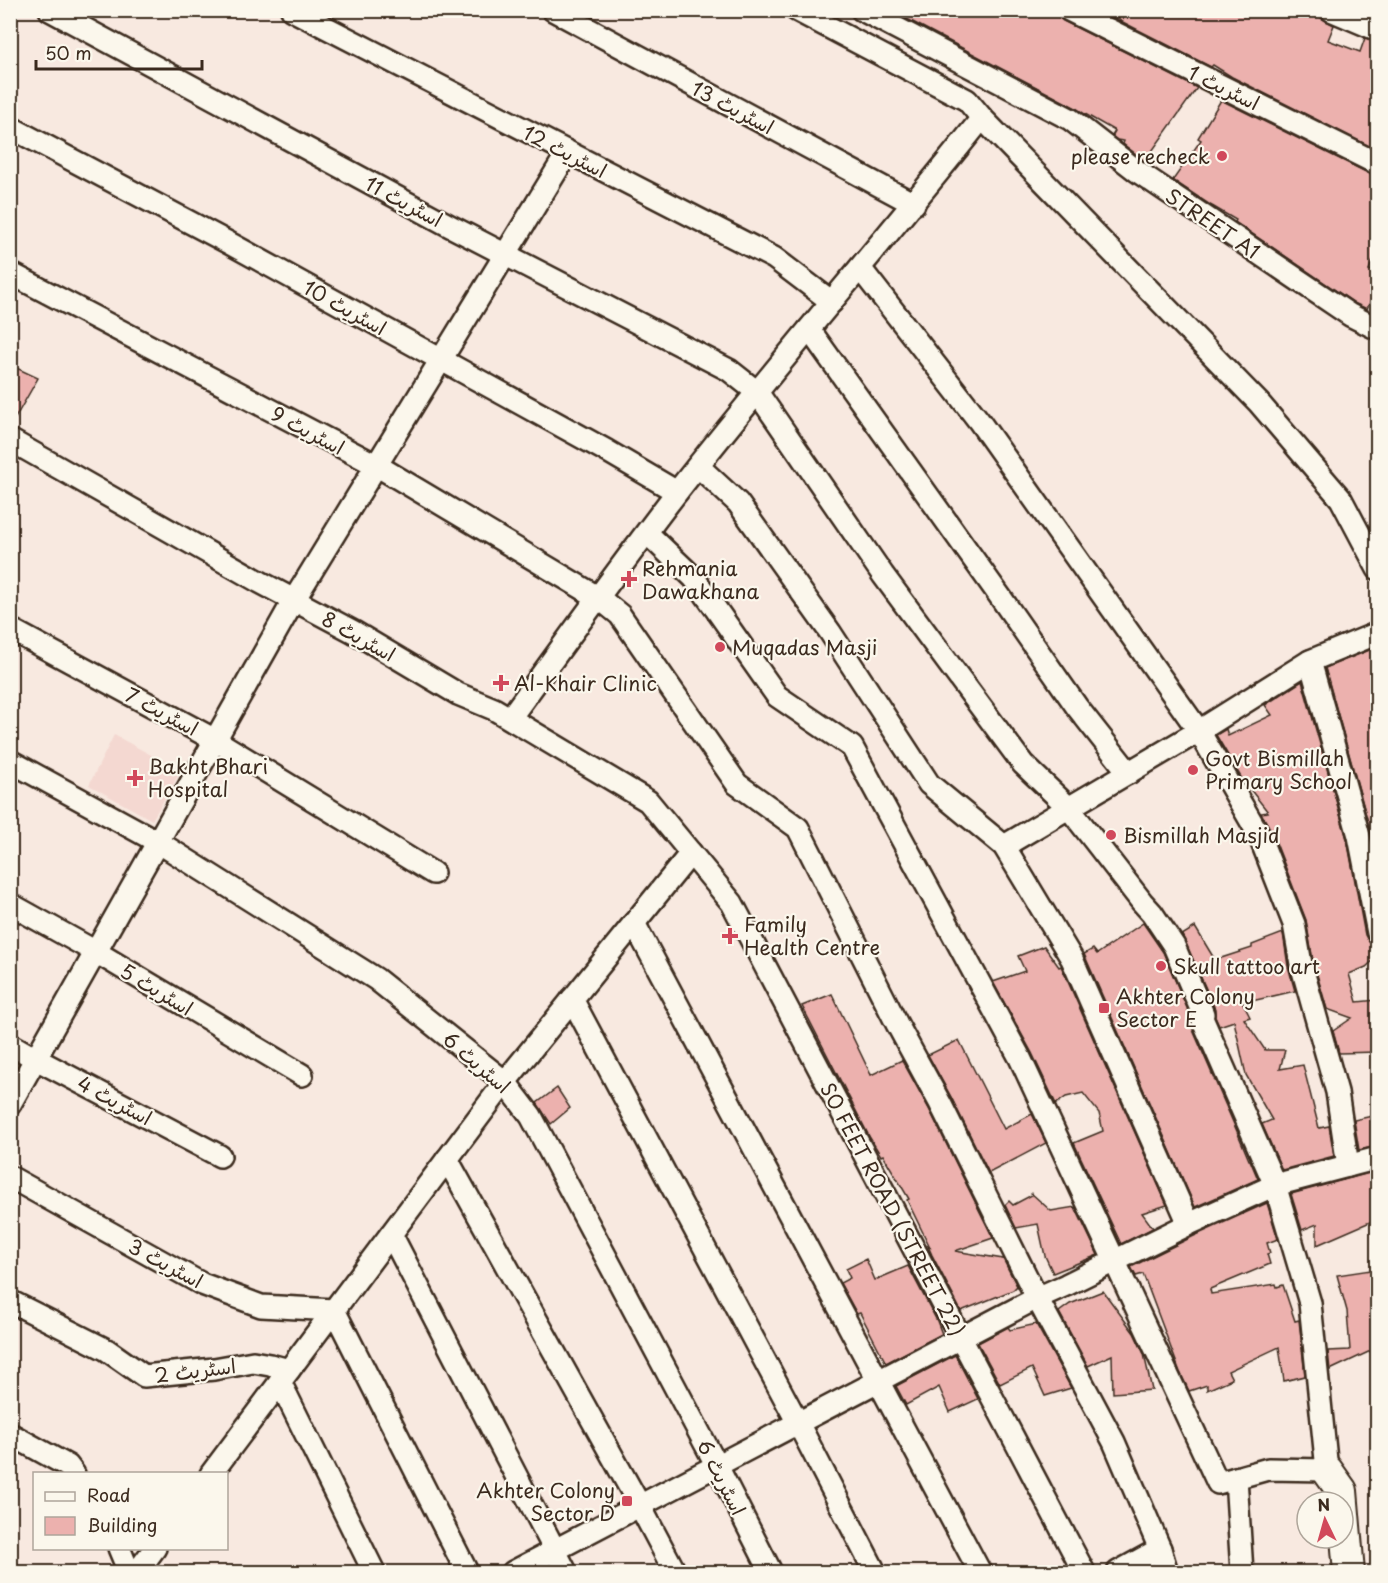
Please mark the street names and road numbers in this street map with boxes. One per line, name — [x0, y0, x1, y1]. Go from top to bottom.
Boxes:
street label: اسٹریٹ 1 — [1183, 57, 1265, 117]
street label: اسٹریٹ 13 — [686, 73, 780, 141]
street label: اسٹریٹ 12 — [518, 117, 612, 185]
street label: اسٹریٹ 11 — [360, 168, 448, 234]
street label: STREET A1 — [1160, 180, 1266, 266]
street label: اسٹریٹ 10 — [298, 272, 392, 342]
street label: اسٹریٹ 9 — [266, 398, 350, 462]
street label: اسٹریٹ 8 — [317, 603, 401, 669]
street label: اسٹریٹ 7 — [120, 679, 204, 743]
street label: اسٹریٹ 5 — [115, 955, 199, 1023]
street label: اسٹریٹ 6 — [436, 1024, 518, 1100]
street label: اسٹریٹ 4 — [72, 1068, 158, 1132]
street label: SO FEET ROAD (STREET 22) — [813, 1077, 973, 1341]
street label: اسٹریٹ 3 — [123, 1231, 209, 1295]
street label: اسٹریٹ 2 — [153, 1350, 237, 1390]
street label: اسٹریٹ 6 — [690, 1434, 754, 1520]

